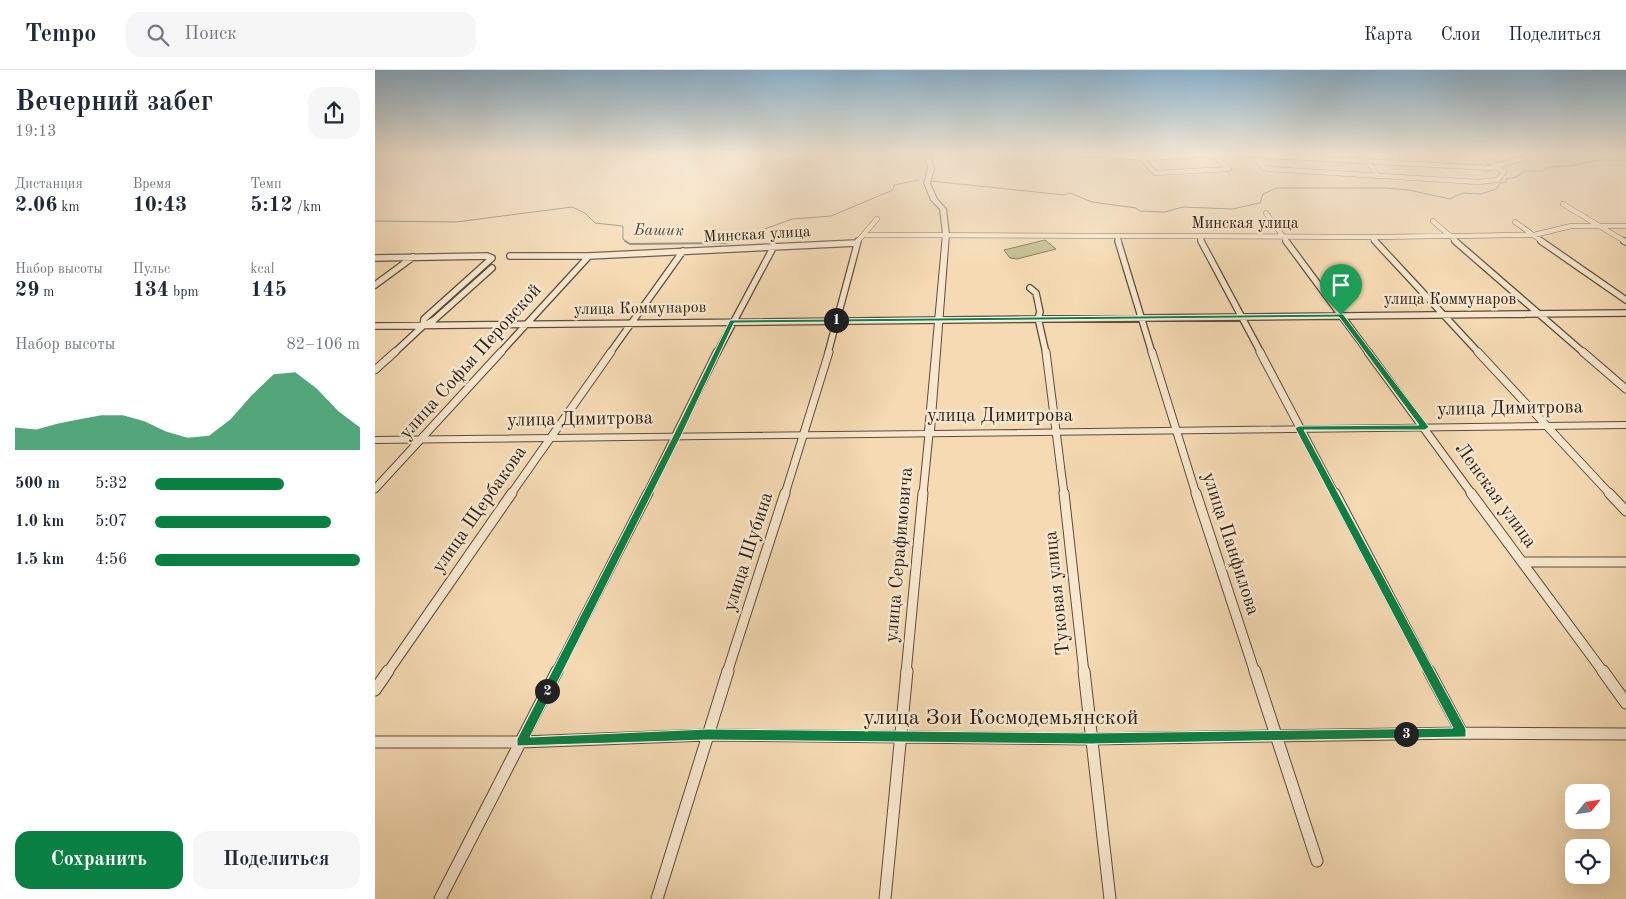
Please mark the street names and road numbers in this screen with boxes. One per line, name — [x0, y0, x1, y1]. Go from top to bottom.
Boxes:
street label: Минская улица — [1191, 216, 1299, 232]
street label: Минская улица — [703, 224, 811, 246]
street label: улица Софьи Перовской — [396, 281, 546, 443]
street label: улица Коммунаров — [1384, 292, 1516, 308]
street label: улица Коммунаров — [574, 300, 706, 318]
street label: улица Димитрова — [1437, 398, 1584, 420]
street label: улица Димитрова — [927, 407, 1074, 426]
street label: улица Димитрова — [507, 409, 654, 431]
street label: Ленская улица — [1451, 440, 1540, 553]
street label: улица Щербакова — [429, 443, 531, 577]
street label: улица Серафимовича — [883, 466, 917, 644]
street label: улица Панфилова — [1198, 470, 1262, 618]
street label: улица Шубина — [721, 489, 777, 614]
street label: Туковая улица — [1042, 529, 1074, 656]
street label: улица Зои Космодемьянской — [863, 707, 1139, 729]

